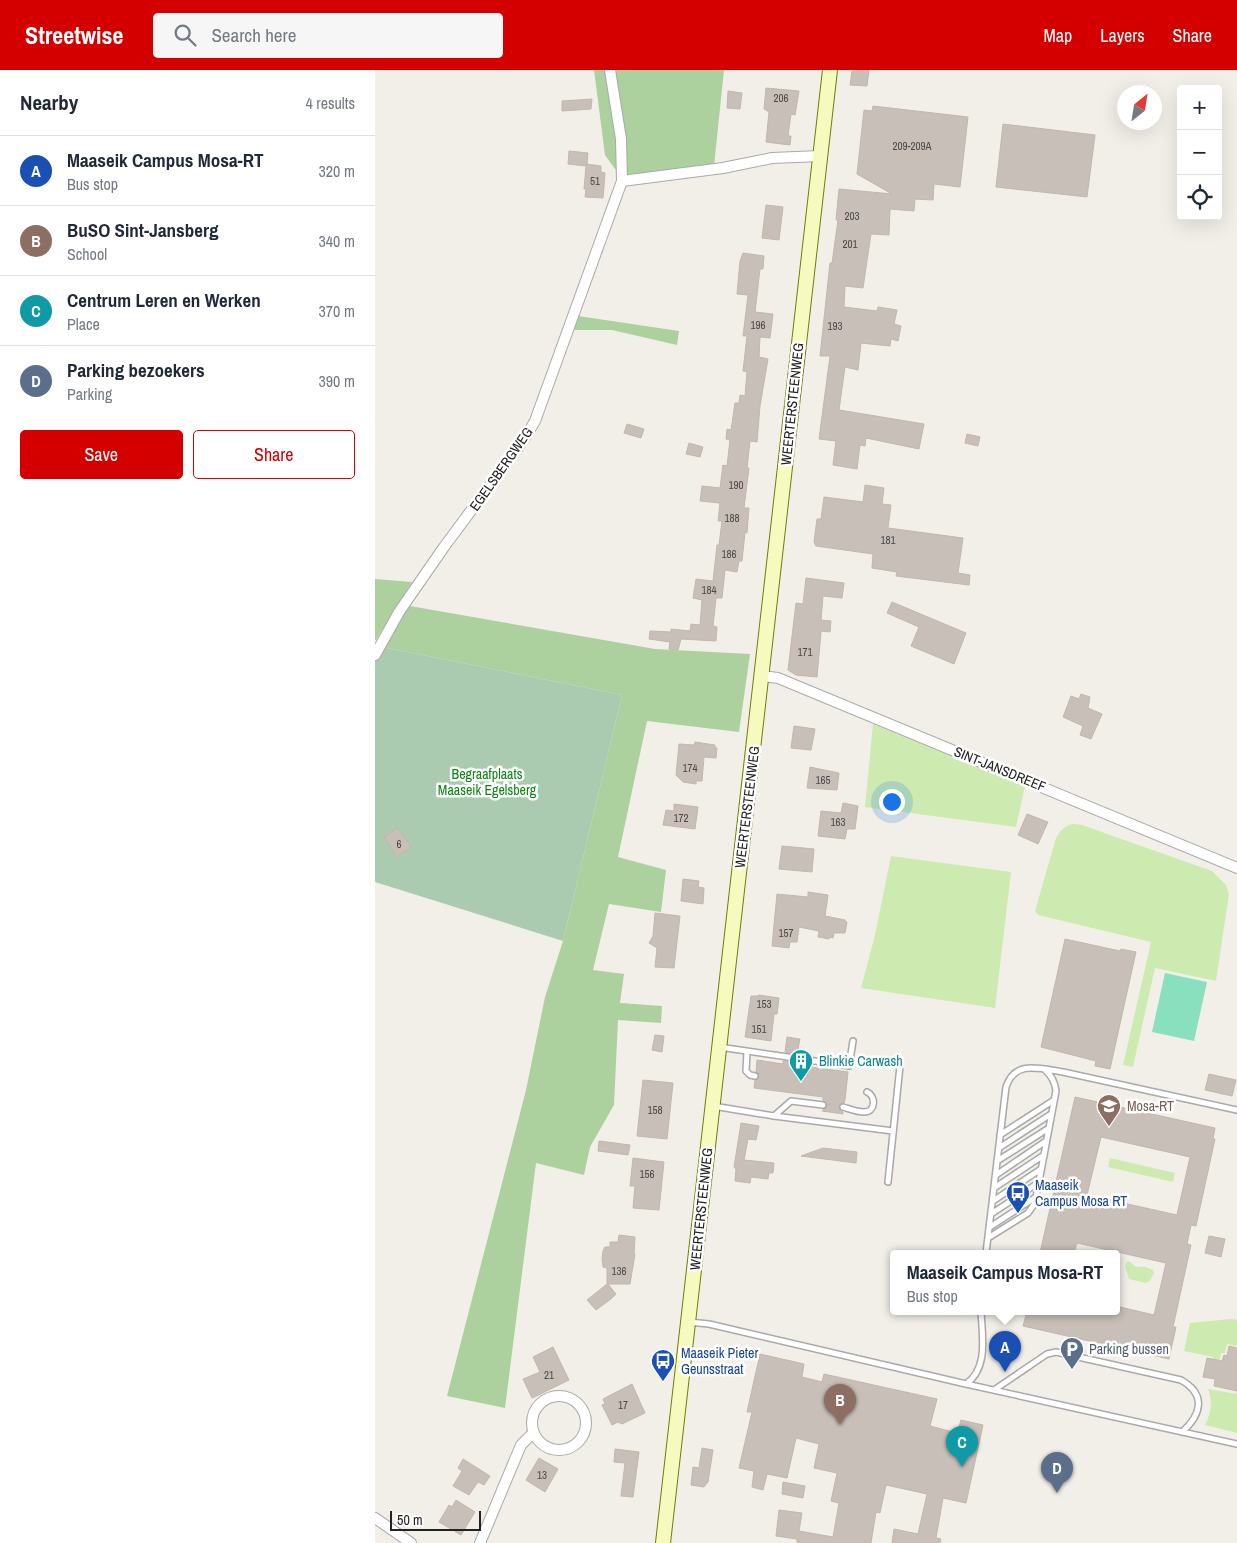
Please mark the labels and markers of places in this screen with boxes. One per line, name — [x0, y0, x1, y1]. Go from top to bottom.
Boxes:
building icon: Blinkie Carwash — [788, 1048, 814, 1082]
place label: Blinkie Carwash — [819, 1052, 903, 1070]
school or university icon: Mosa-RT — [1096, 1093, 1122, 1127]
place label: Mosa-RT — [1127, 1097, 1174, 1115]
place label: Maaseik Campus Mosa RT — [1035, 1176, 1127, 1210]
bus stop icon: Maaseik Campus Mosa RT — [1005, 1180, 1031, 1214]
pin: A — [989, 1331, 1021, 1372]
parking icon: Parking bussen — [1059, 1336, 1085, 1370]
place label: Parking bussen — [1089, 1340, 1169, 1358]
place label: Maaseik Pieter Geunsstraat — [681, 1344, 758, 1378]
bus stop icon: Maaseik Pieter Geunsstraat — [650, 1348, 676, 1382]
pin: B — [824, 1384, 856, 1425]
pin: C — [946, 1426, 978, 1467]
pin: D — [1041, 1452, 1073, 1493]

